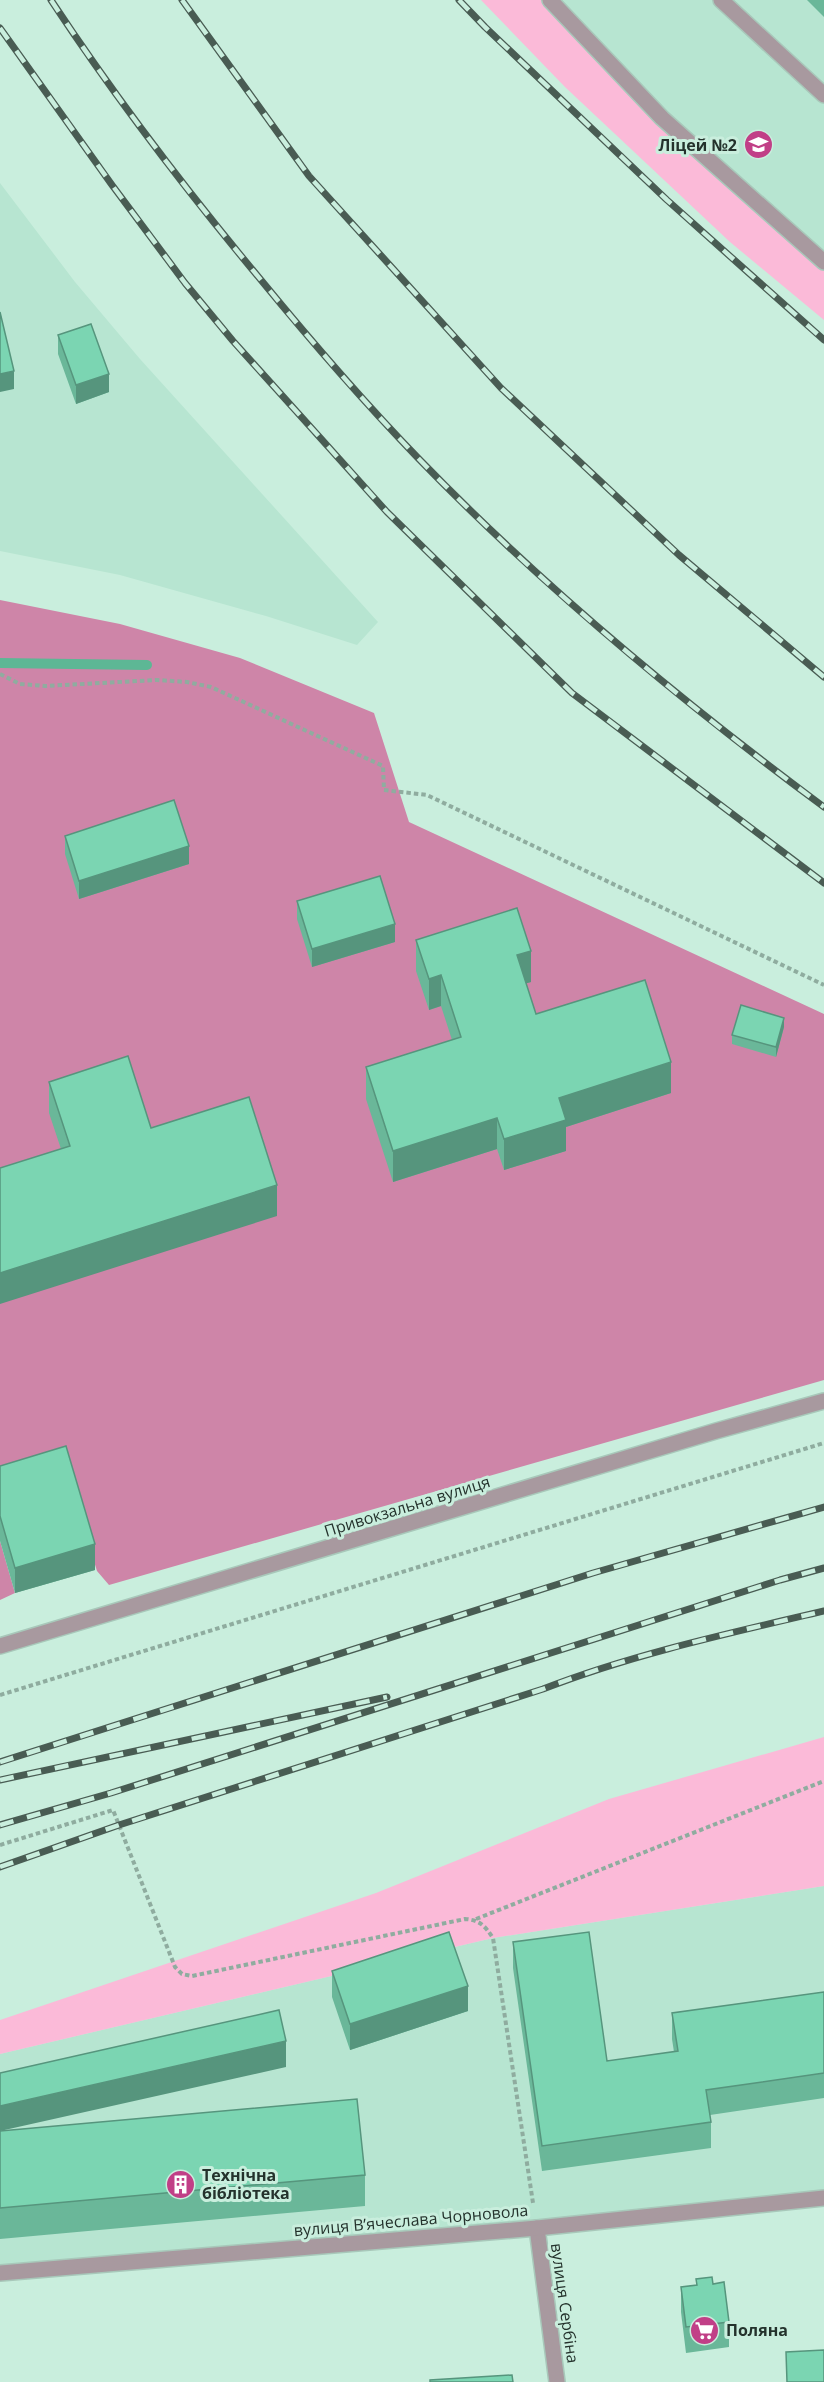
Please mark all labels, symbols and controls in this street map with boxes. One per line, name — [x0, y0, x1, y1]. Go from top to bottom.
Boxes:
school or university icon: Ліцей №2 — [742, 129, 774, 161]
place label: Ліцей №2 — [658, 134, 737, 156]
street label: Привокзальна вулиця — [321, 1470, 493, 1542]
place label: Технічна бібліотека — [202, 2164, 290, 2204]
building icon: Технічна бібліотека — [165, 2168, 197, 2200]
street label: вулиця Вʼячеслава Чорновола — [293, 2199, 529, 2241]
street label: вулиця Сербіна — [546, 2242, 584, 2364]
supermarket icon: Поляна — [689, 2314, 721, 2346]
place label: Поляна — [726, 2319, 788, 2341]

